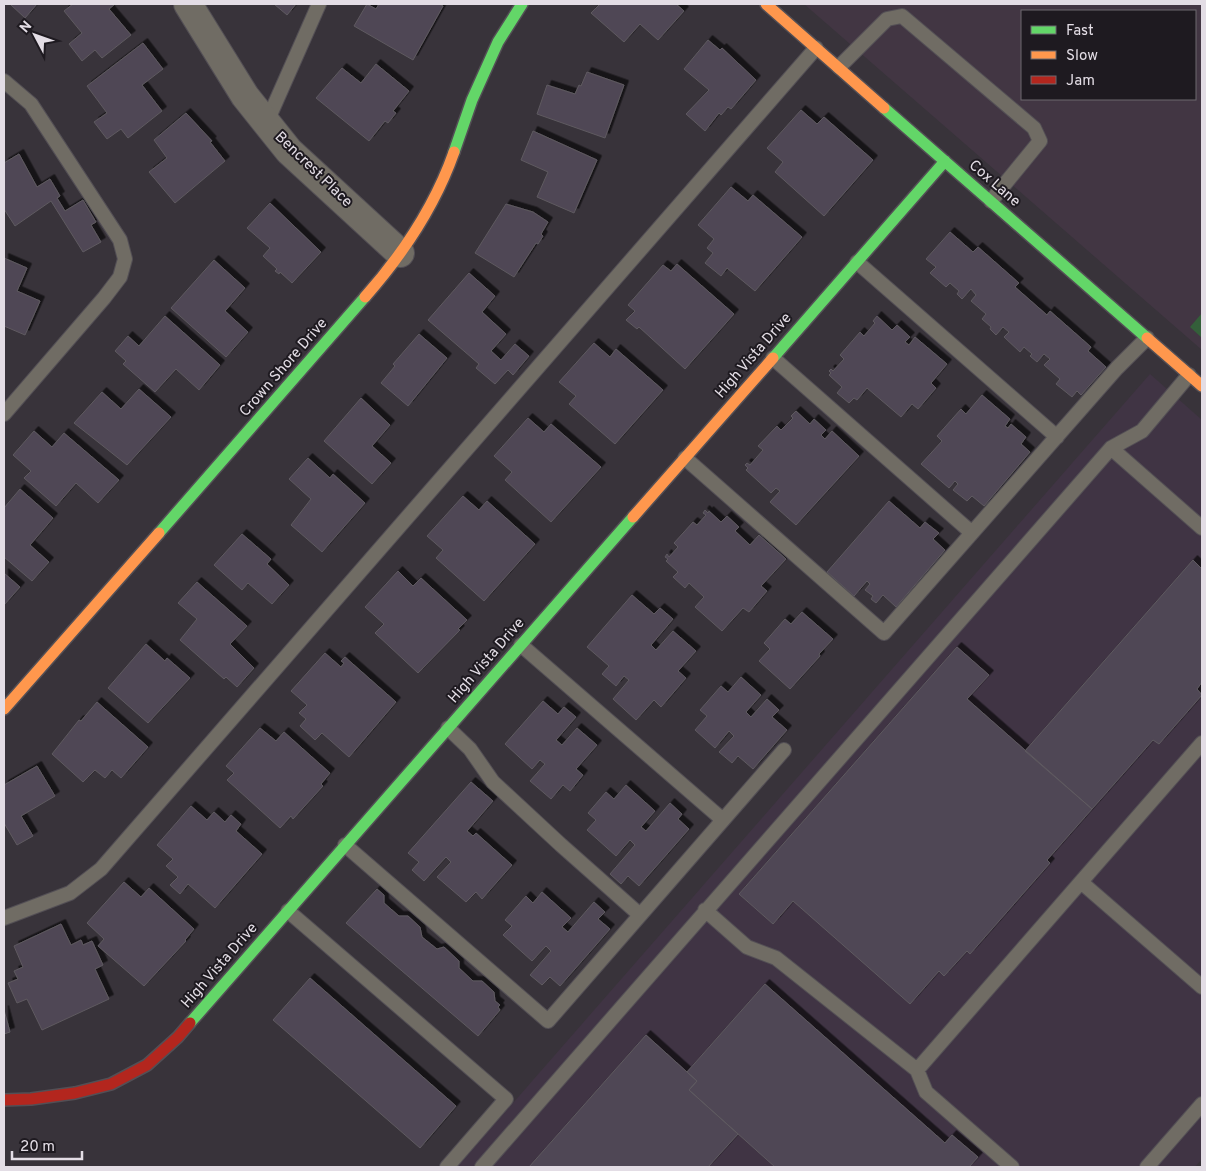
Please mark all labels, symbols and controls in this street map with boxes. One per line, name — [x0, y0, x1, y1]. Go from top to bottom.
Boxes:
north arrow — [10, 10, 60, 60]
legend — [1021, 10, 1196, 100]
text: N — [17, 18, 36, 37]
text: Fast — [1066, 22, 1094, 41]
text: Slow — [1066, 47, 1098, 66]
text: Jam — [1066, 72, 1095, 91]
street label: Bencrest Place — [270, 128, 356, 212]
street label: Cox Lane — [964, 156, 1024, 212]
street label: High Vista Drive — [712, 309, 796, 403]
street label: Crown Shore Drive — [236, 315, 332, 421]
street label: High Vista Drive — [445, 614, 529, 708]
street label: High Vista Drive — [178, 919, 262, 1013]
scale bar — [12, 1128, 82, 1160]
text: 20 m — [20, 1138, 55, 1157]

